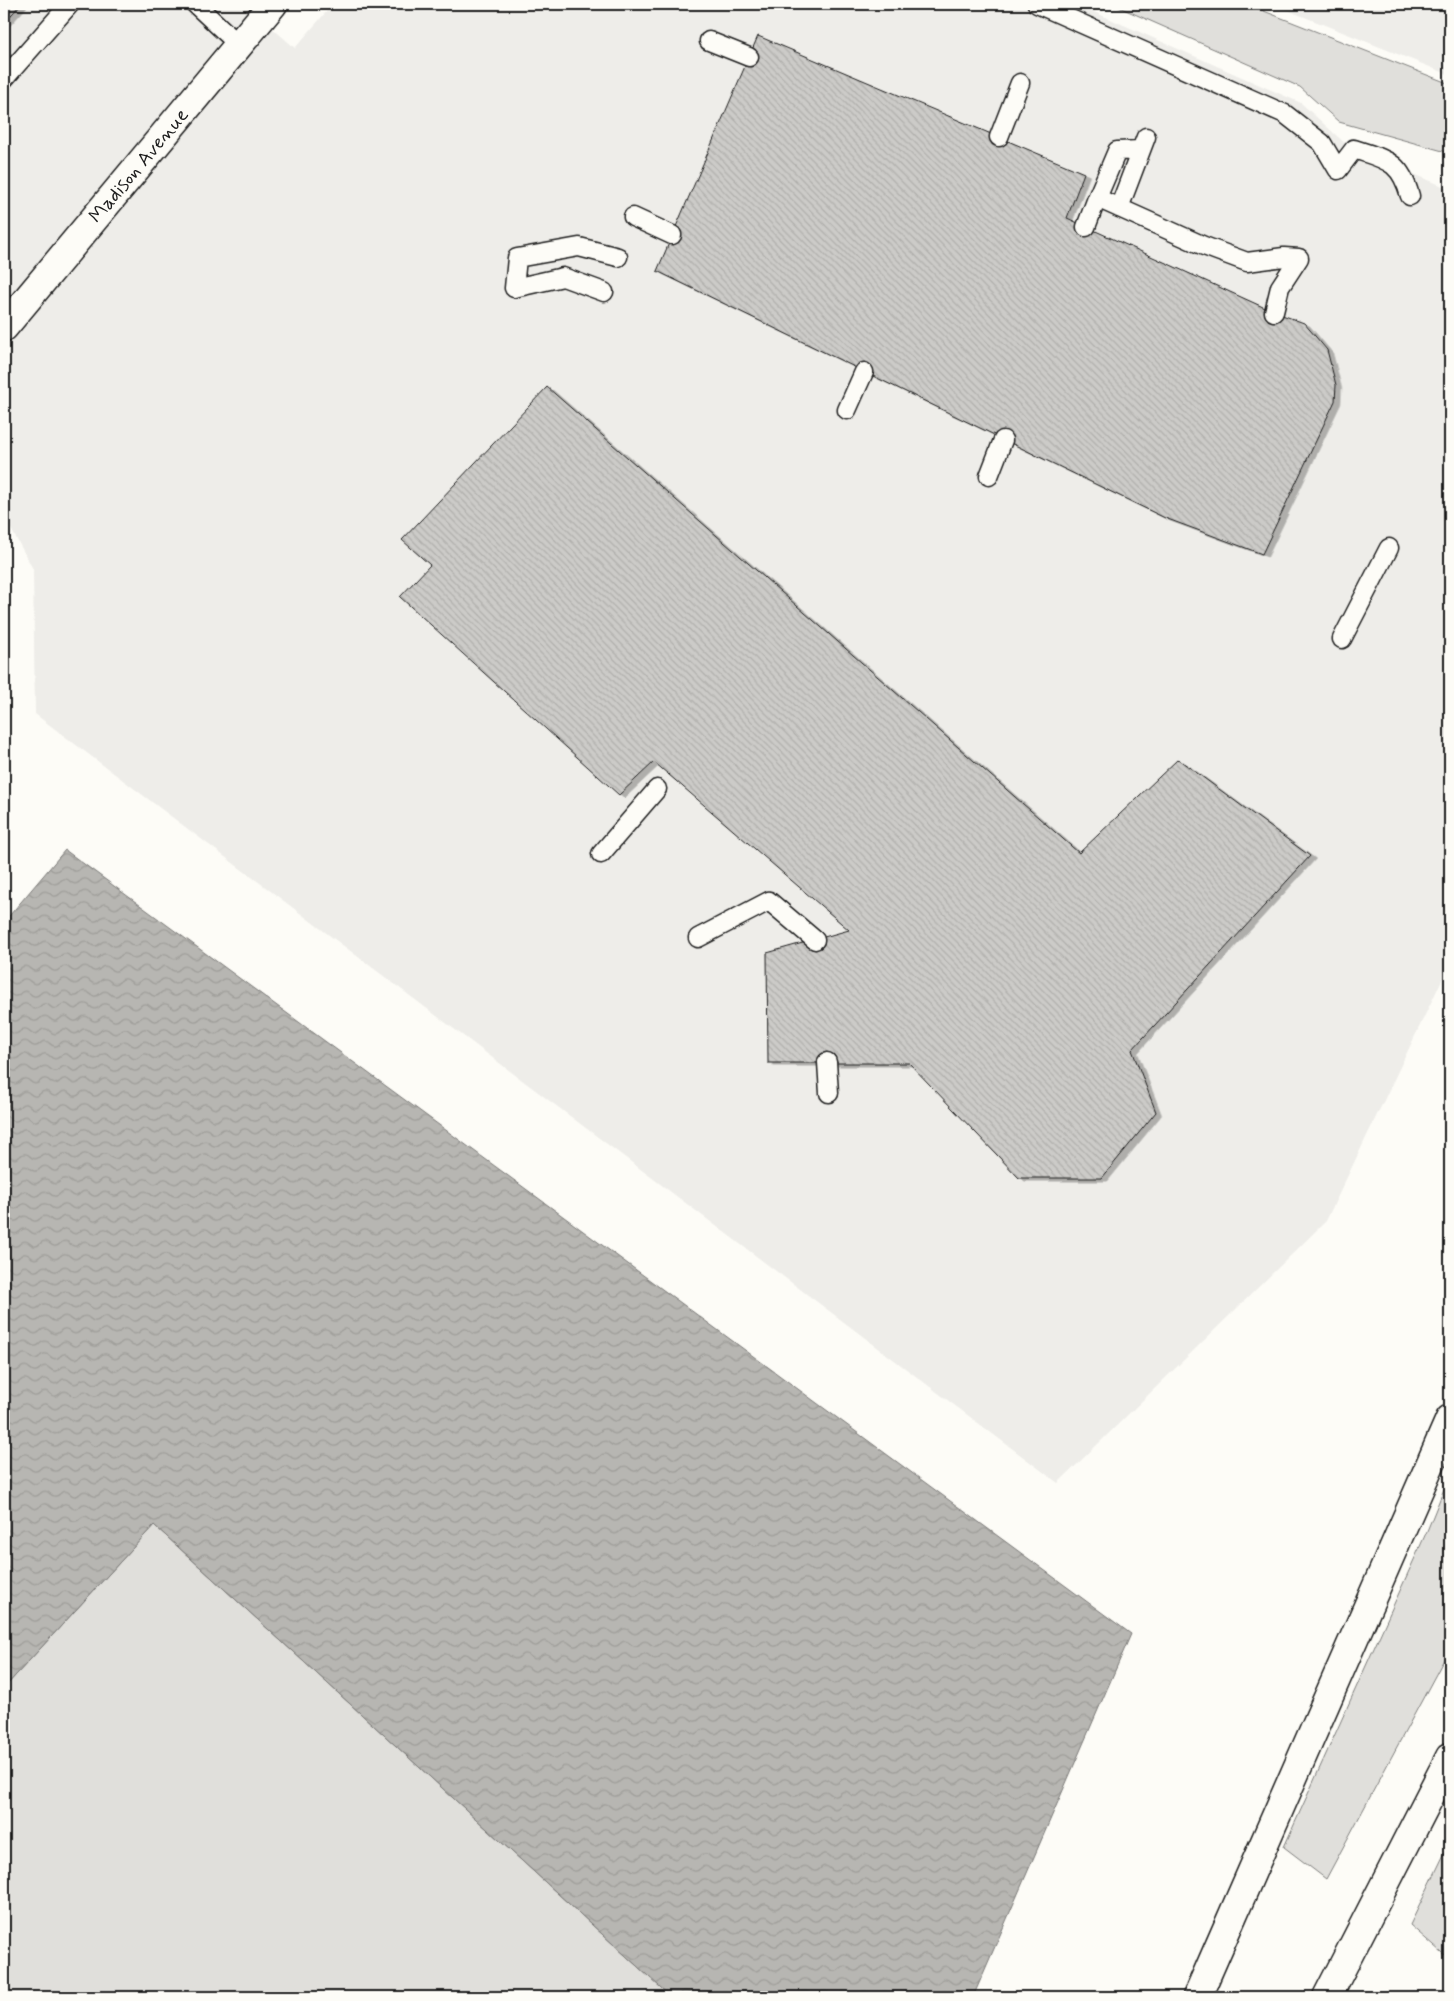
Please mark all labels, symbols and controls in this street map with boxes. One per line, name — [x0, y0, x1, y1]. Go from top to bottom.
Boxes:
street label: Madison Avenue — [83, 103, 195, 229]

